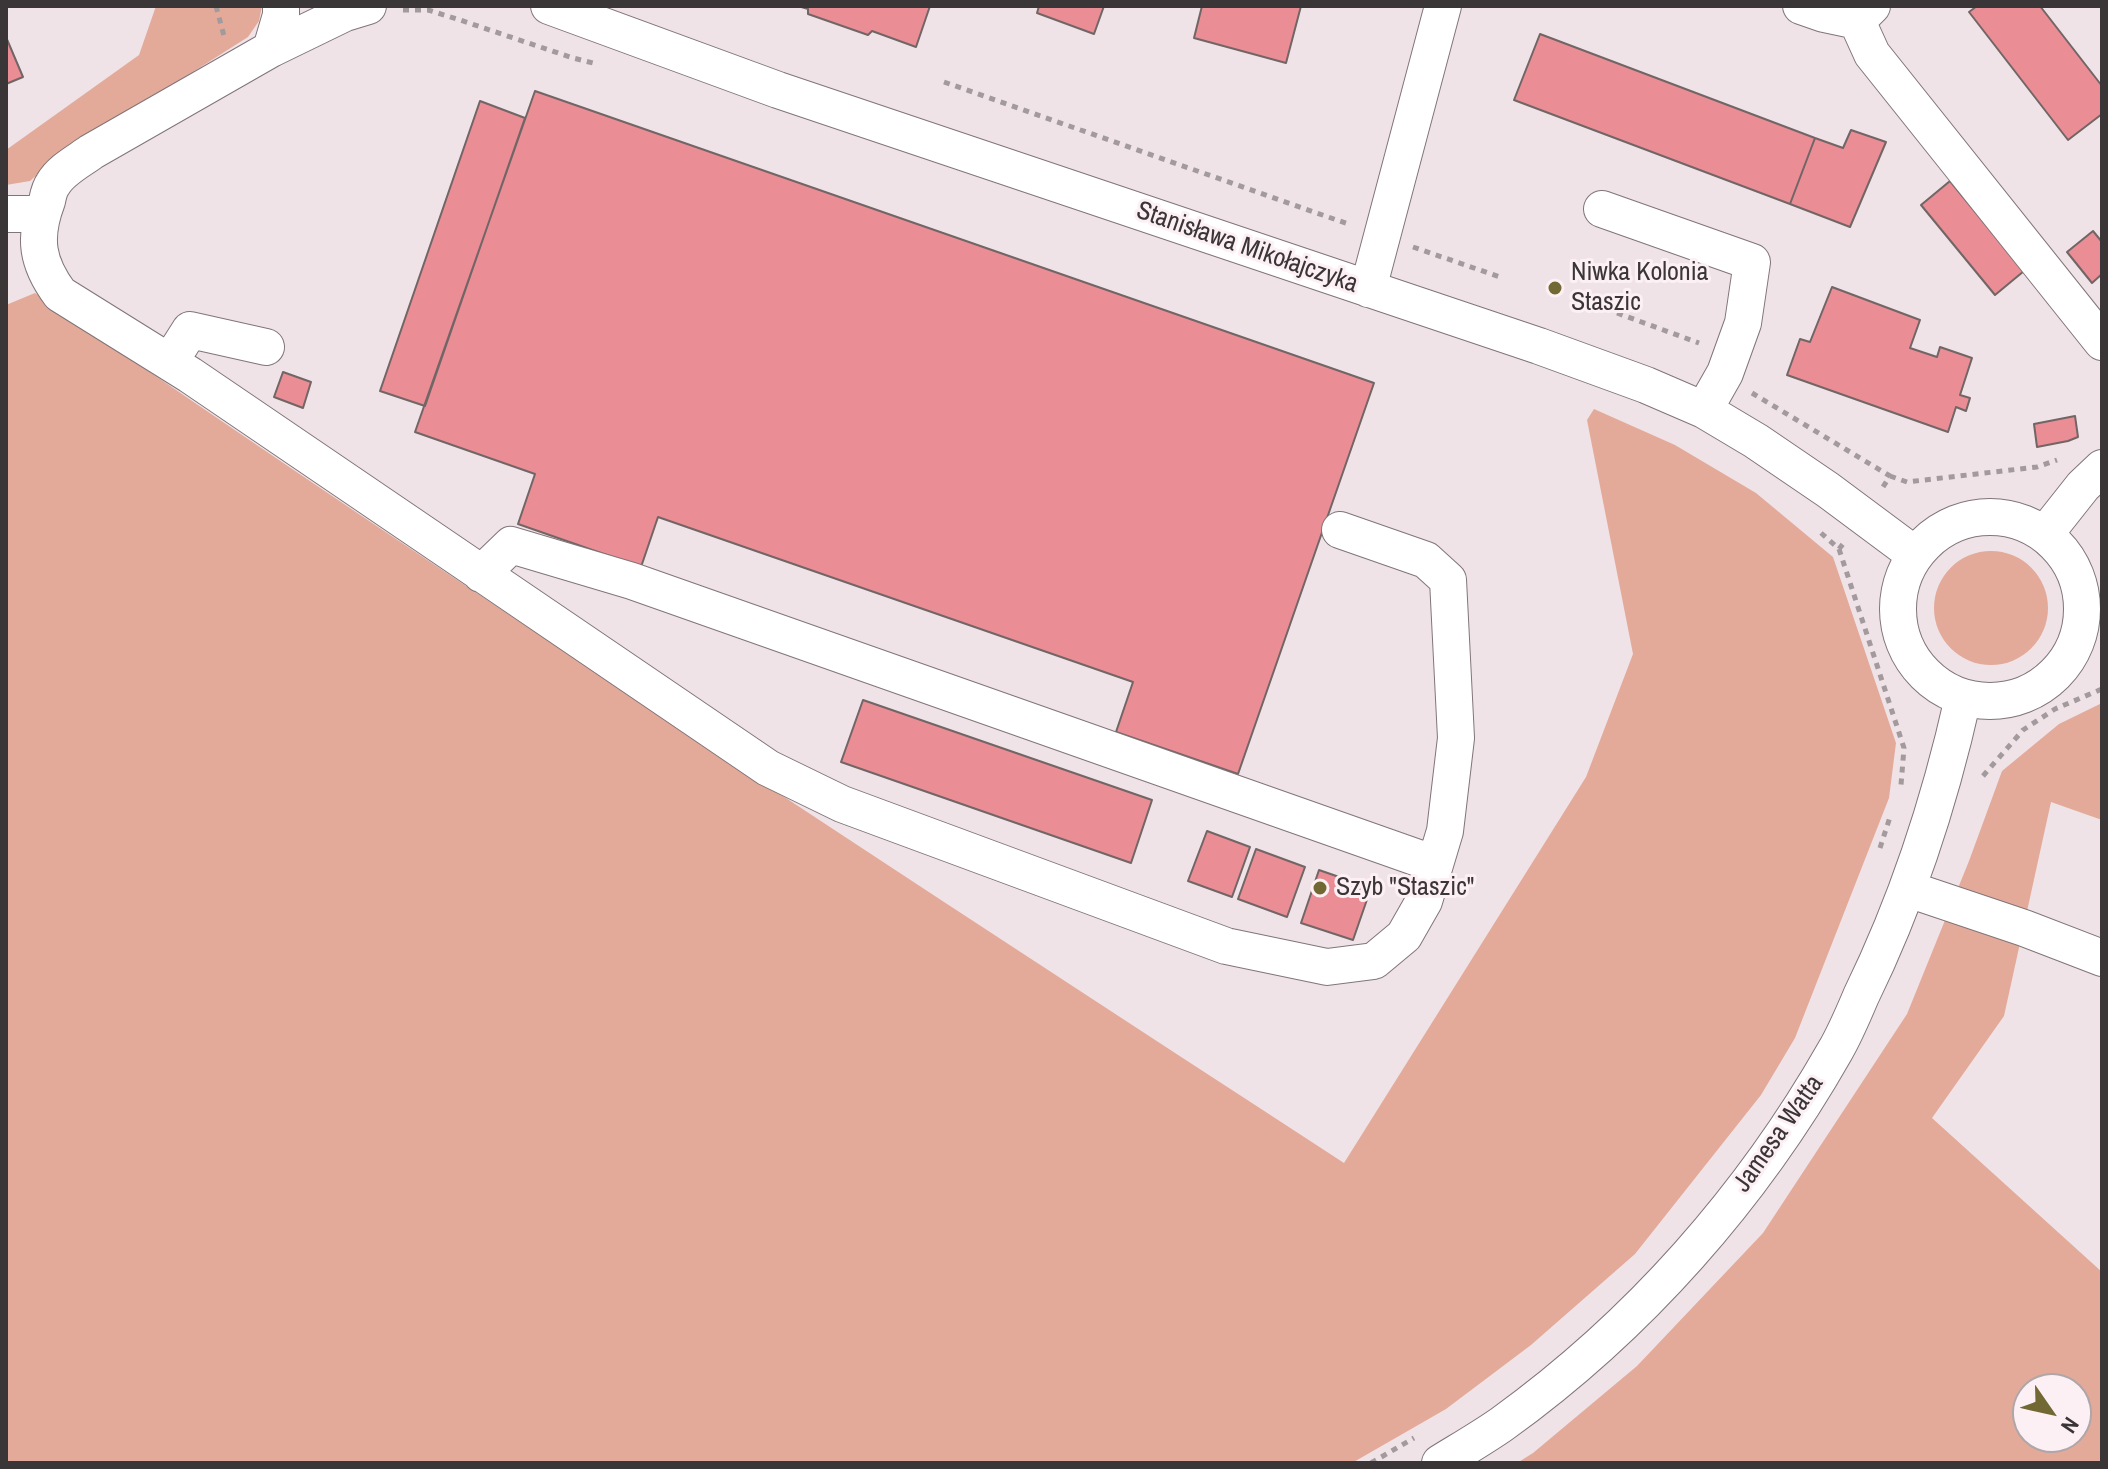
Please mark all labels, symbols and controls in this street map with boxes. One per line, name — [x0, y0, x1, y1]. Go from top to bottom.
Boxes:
street label: Stanisława Mikołajczyka — [1132, 195, 1362, 301]
place label: Niwka Kolonia Staszic — [1571, 257, 1708, 318]
marker: Niwka Kolonia Staszic — [1546, 279, 1564, 297]
place label: Szyb "Staszic" — [1336, 872, 1474, 904]
marker: Szyb "Staszic" — [1311, 879, 1329, 897]
street label: Jamesa Watta — [1727, 1070, 1831, 1198]
north arrow — [2012, 1373, 2092, 1453]
text: N — [2054, 1412, 2086, 1439]

